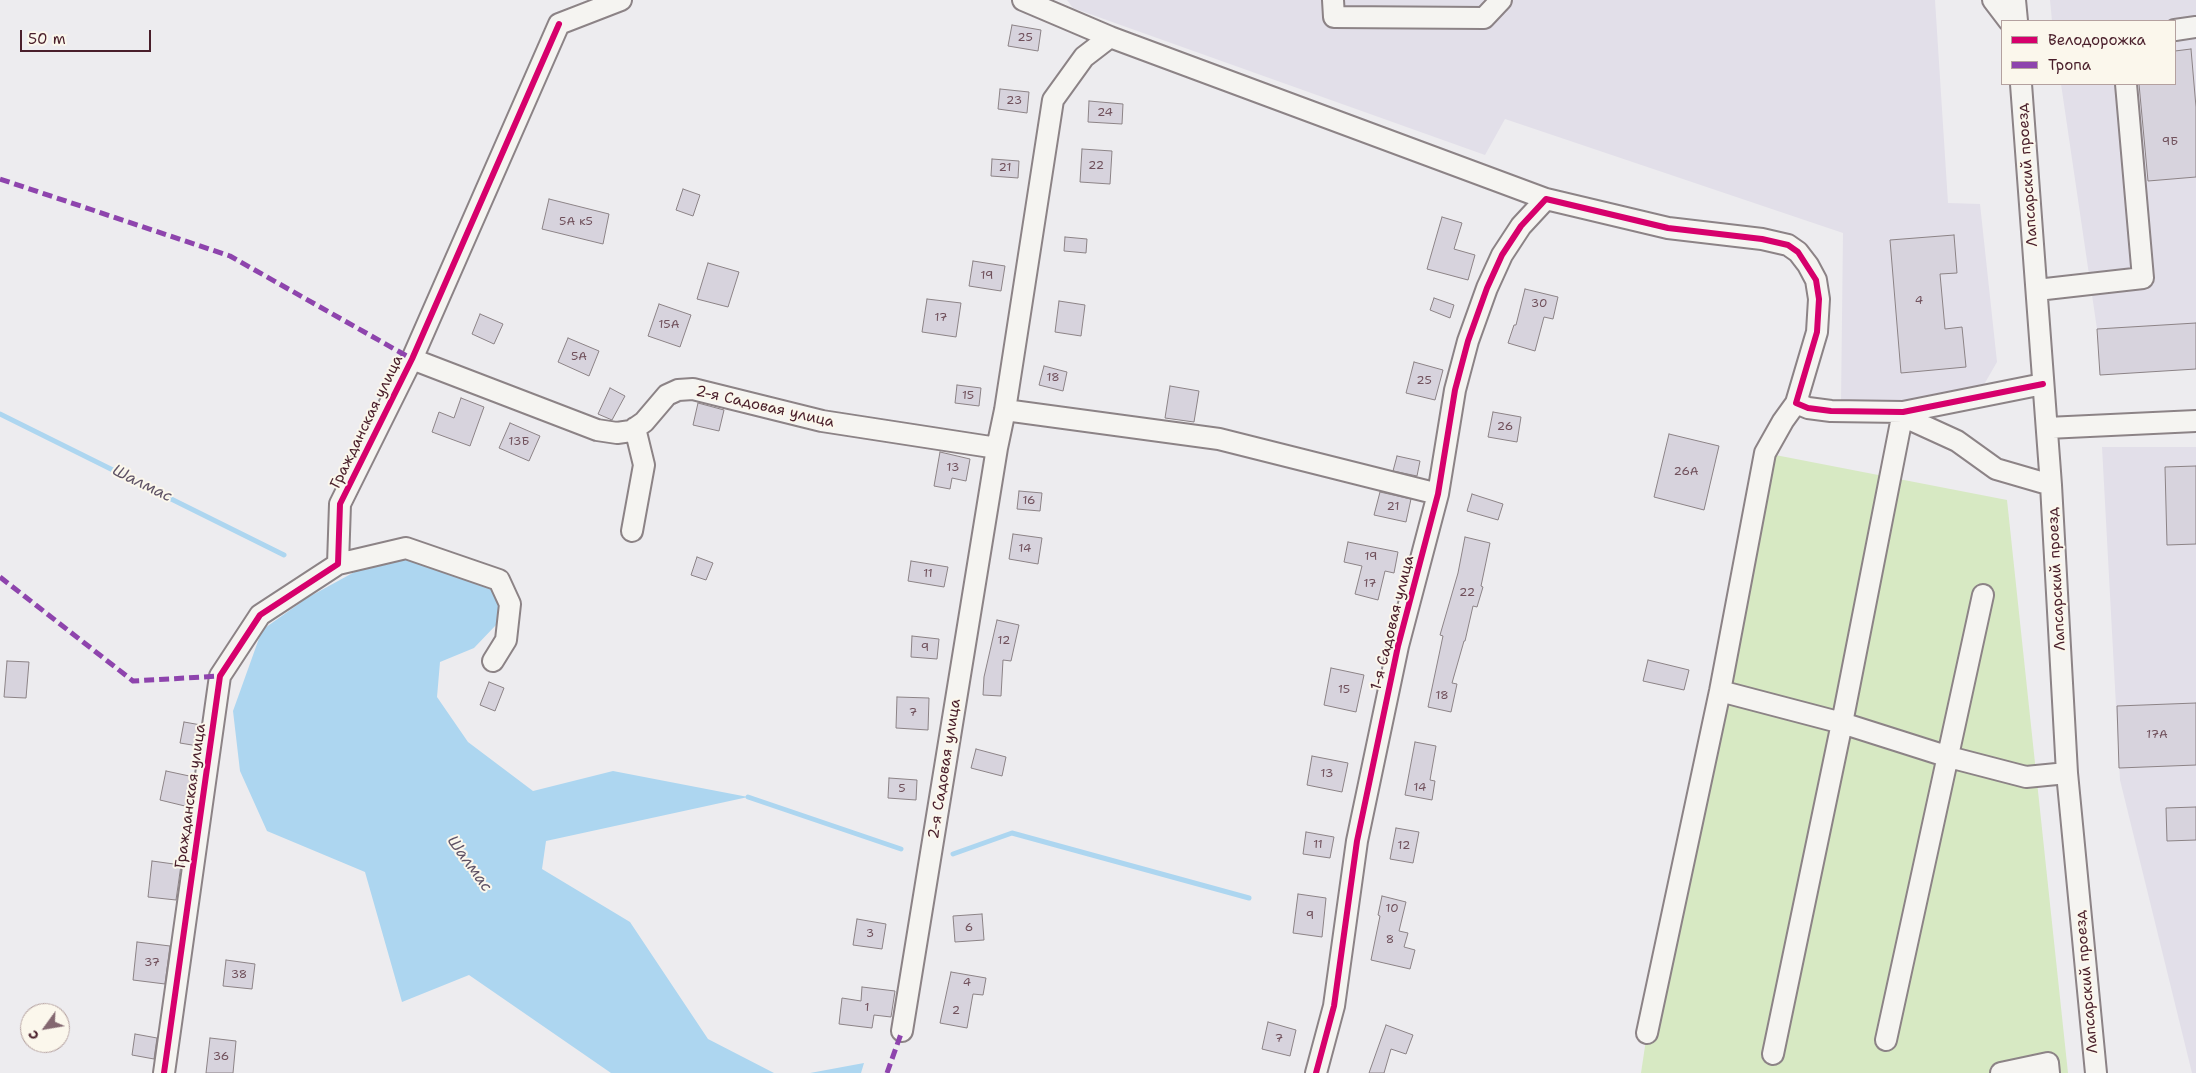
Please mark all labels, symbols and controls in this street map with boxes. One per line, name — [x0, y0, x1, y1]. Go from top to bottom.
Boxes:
scale bar — [22, 20, 154, 52]
legend — [2001, 20, 2176, 85]
text: 50 m — [28, 29, 66, 49]
text: Велодорожка — [2048, 30, 2146, 50]
house number: 25 — [1017, 31, 1033, 45]
text: Тропа — [2048, 55, 2091, 75]
house number: 23 — [1006, 94, 1022, 108]
street label: Лапсарский проезд — [2014, 103, 2042, 247]
house number: 24 — [1097, 106, 1113, 120]
house number: 9Б — [2162, 135, 2178, 149]
house number: 22 — [1088, 159, 1104, 173]
house number: 21 — [999, 161, 1011, 175]
house number: 5А к5 — [559, 215, 593, 229]
house number: 19 — [981, 269, 993, 283]
house number: 4 — [1915, 294, 1923, 308]
house number: 30 — [1531, 297, 1547, 311]
house number: 17 — [935, 311, 947, 325]
house number: 15А — [659, 318, 679, 332]
house number: 5А — [571, 350, 587, 364]
street label: Гражданская улица — [327, 352, 407, 492]
house number: 18 — [1046, 371, 1060, 385]
house number: 25 — [1416, 374, 1432, 388]
street label: 2-я Садовая улица — [694, 382, 836, 432]
house number: 15 — [962, 389, 974, 403]
house number: 26 — [1497, 420, 1513, 434]
house number: 13Б — [509, 435, 529, 449]
water label: Шалмас — [109, 461, 175, 507]
house number: 13 — [947, 461, 959, 475]
house number: 26А — [1674, 465, 1698, 479]
house number: 16 — [1022, 494, 1036, 508]
house number: 21 — [1387, 500, 1399, 514]
street label: Лапсарский проезд — [2044, 507, 2070, 651]
house number: 14 — [1019, 542, 1031, 556]
house number: 19 — [1365, 550, 1377, 564]
street label: 1-я Садовая улица — [1368, 554, 1418, 692]
house number: 11 — [923, 567, 933, 581]
house number: 17 — [1364, 577, 1376, 591]
house number: 22 — [1459, 586, 1475, 600]
house number: 12 — [998, 634, 1010, 648]
house number: 9 — [921, 641, 929, 655]
house number: 15 — [1338, 683, 1350, 697]
house number: 18 — [1435, 689, 1449, 703]
street label: 2-я Садовая улица — [925, 698, 965, 840]
house number: 7 — [909, 706, 917, 720]
street label: Гражданская улица — [172, 722, 210, 870]
house number: 17А — [2146, 728, 2168, 742]
house number: 13 — [1321, 767, 1333, 781]
house number: 14 — [1414, 781, 1426, 795]
house number: 5 — [898, 782, 906, 796]
water label: Шалмас — [442, 832, 496, 896]
house number: 11 — [1313, 838, 1323, 852]
house number: 12 — [1398, 839, 1410, 853]
house number: 10 — [1385, 902, 1399, 916]
house number: 9 — [1306, 909, 1314, 923]
street label: Лапсарский проезд — [2072, 910, 2102, 1054]
house number: 6 — [965, 921, 973, 935]
house number: 3 — [866, 927, 874, 941]
house number: 8 — [1386, 933, 1394, 947]
house number: 37 — [144, 956, 160, 970]
house number: 38 — [231, 968, 247, 982]
house number: 4 — [963, 976, 971, 990]
house number: 1 — [864, 1001, 870, 1015]
north arrow — [20, 1003, 70, 1053]
house number: 2 — [952, 1004, 960, 1018]
text: С — [23, 1027, 43, 1044]
house number: 7 — [1275, 1032, 1283, 1046]
house number: 36 — [213, 1050, 229, 1064]

